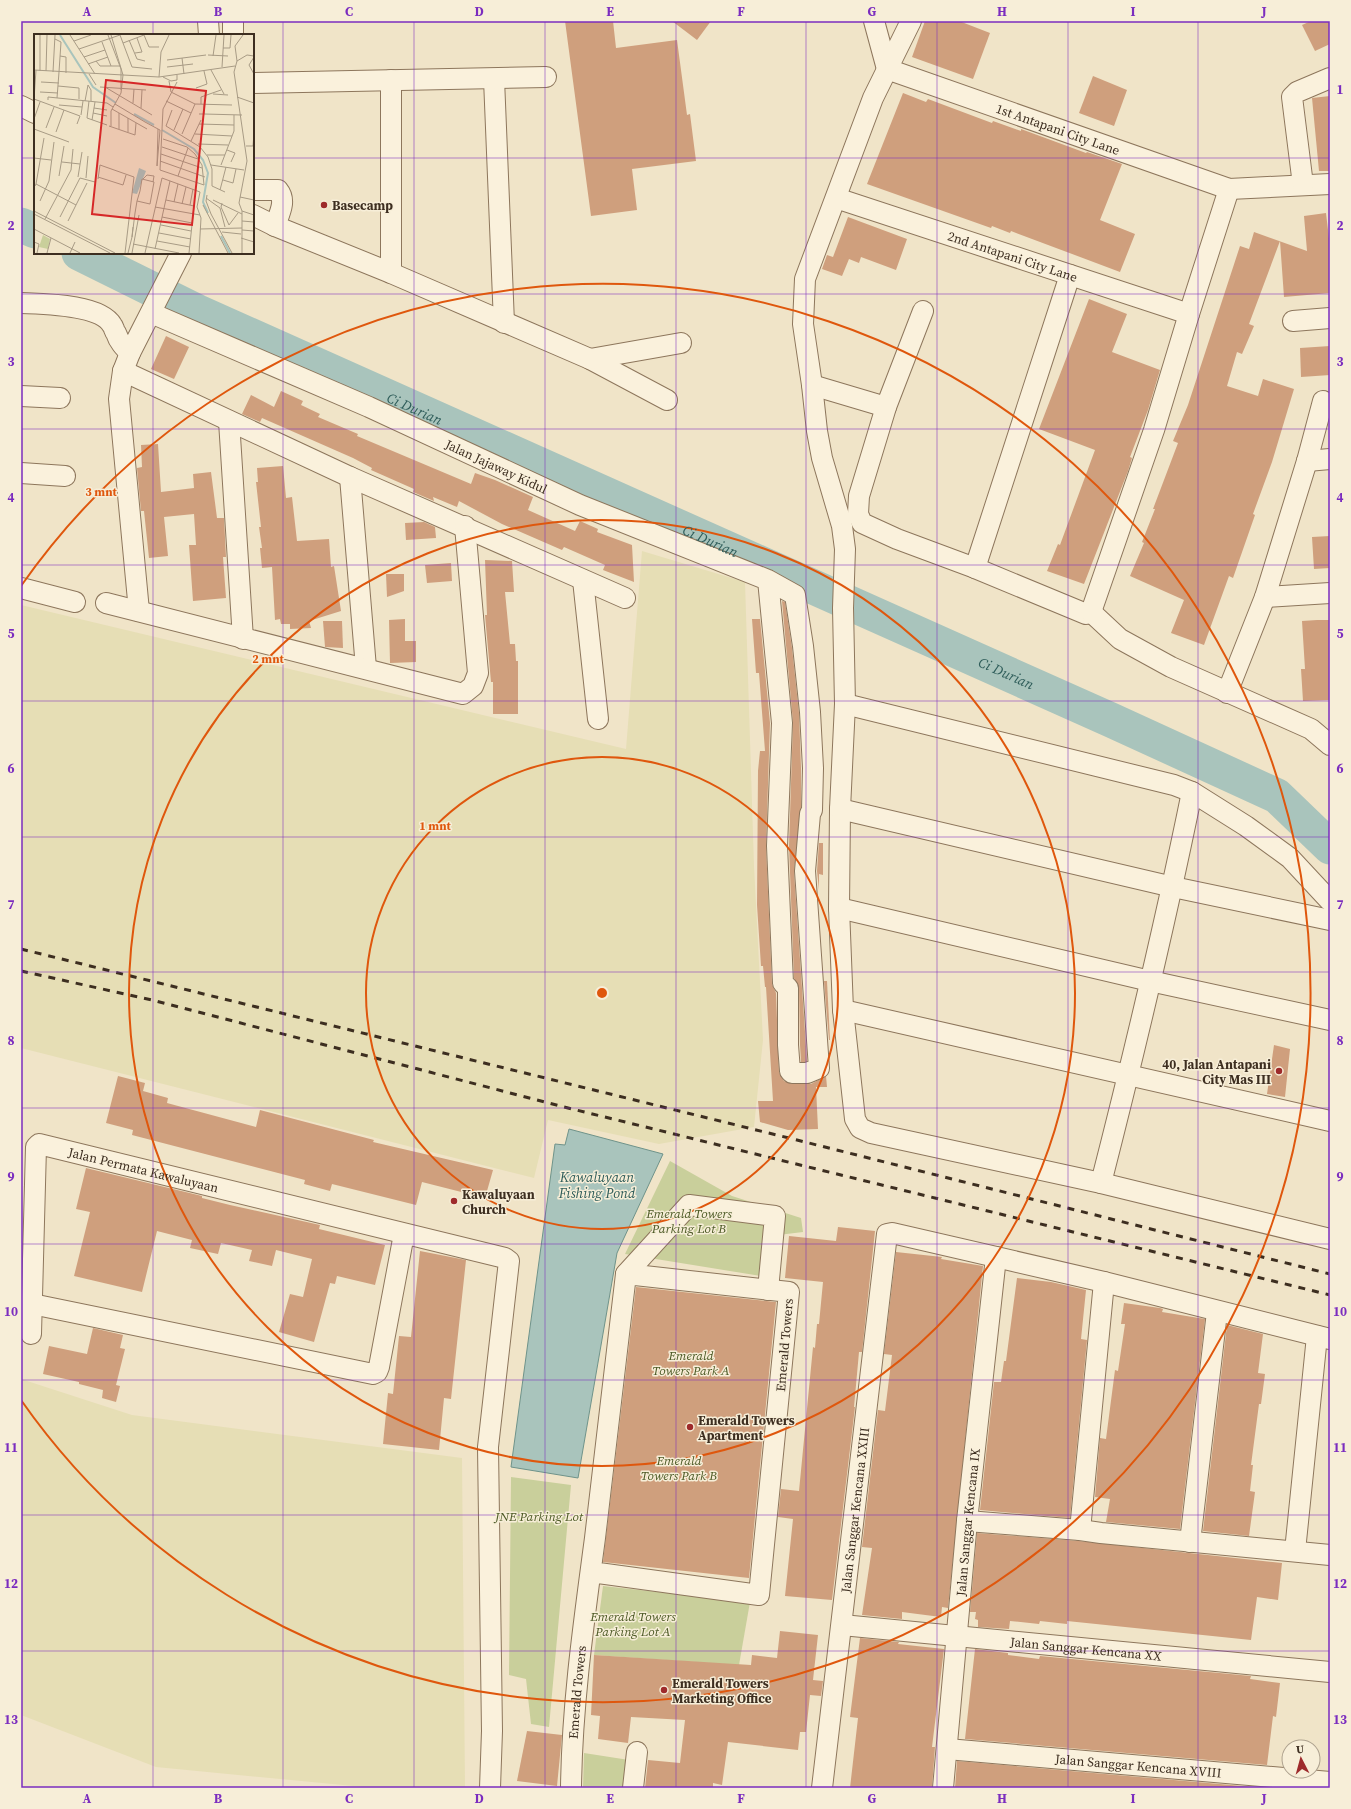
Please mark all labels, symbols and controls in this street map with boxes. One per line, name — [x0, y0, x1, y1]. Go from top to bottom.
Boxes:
text: A — [83, 3, 92, 20]
text: B — [214, 3, 223, 20]
text: C — [345, 3, 353, 20]
text: D — [474, 3, 484, 20]
text: E — [606, 3, 614, 20]
text: F — [737, 3, 745, 20]
text: G — [868, 3, 877, 20]
text: H — [997, 3, 1007, 20]
text: I — [1130, 3, 1136, 20]
text: J — [1260, 3, 1267, 20]
inset map — [34, 34, 254, 254]
text: 1 — [7, 81, 15, 98]
text: 1 — [1336, 81, 1344, 98]
street label: 1st Antapani City Lane — [994, 100, 1123, 159]
place label: Basecamp — [332, 197, 393, 214]
marker: Basecamp — [319, 200, 329, 210]
text: 2 — [7, 217, 15, 234]
text: 2 — [1336, 217, 1344, 234]
street label: 2nd Antapani City Lane — [945, 227, 1080, 286]
text: 3 — [7, 353, 15, 370]
text: 3 — [1336, 353, 1344, 370]
water label: Ci Durian — [384, 388, 446, 430]
street label: Jalan Jajaway Kidul — [442, 435, 550, 498]
text: 3 mnt — [85, 484, 117, 500]
text: 4 — [7, 489, 15, 506]
text: 4 — [1336, 489, 1344, 506]
water label: Ci Durian — [679, 520, 741, 562]
text: 5 — [7, 625, 15, 642]
text: 5 — [1336, 625, 1344, 642]
text: 2 mnt — [252, 651, 284, 667]
water label: Ci Durian — [975, 652, 1037, 694]
text: 6 — [7, 760, 15, 777]
text: 6 — [1336, 760, 1344, 777]
text: 1 mnt — [419, 818, 451, 834]
text: 7 — [7, 896, 15, 913]
text: 7 — [1336, 896, 1344, 913]
centre of rings — [595, 986, 609, 1000]
text: 8 — [7, 1032, 15, 1049]
text: 8 — [1336, 1032, 1344, 1049]
place label: 40, Jalan Antapani City Mas III — [1162, 1056, 1271, 1088]
marker: 40, Jalan Antapani City Mas III — [1274, 1066, 1284, 1076]
street label: Jalan Permata Kawaluyaan — [66, 1143, 220, 1197]
water label: Kawaluyaan Fishing Pond — [558, 1167, 636, 1203]
text: 9 — [7, 1168, 15, 1185]
text: 9 — [1336, 1168, 1344, 1185]
place label: Kawaluyaan Church — [462, 1186, 535, 1218]
marker: Kawaluyaan Church — [449, 1196, 459, 1206]
park label: Emerald Towers Parking Lot B — [645, 1205, 732, 1237]
street label: Emerald Towers — [772, 1297, 797, 1392]
text: 10 — [4, 1303, 18, 1320]
text: 10 — [1333, 1303, 1347, 1320]
park label: Emerald Towers Park A — [652, 1347, 730, 1379]
place label: Emerald Towers Apartment — [698, 1412, 795, 1444]
marker: Emerald Towers Apartment — [685, 1422, 695, 1432]
street label: Jalan Sanggar Kencana XXIII — [837, 1426, 873, 1595]
text: 11 — [4, 1439, 18, 1456]
text: 11 — [1333, 1439, 1347, 1456]
street label: Jalan Sanggar Kencana IX — [952, 1447, 984, 1598]
park label: Emerald Towers Park B — [641, 1452, 717, 1484]
park label: JNE Parking Lot — [493, 1508, 584, 1525]
text: 12 — [4, 1575, 18, 1592]
text: 12 — [1333, 1575, 1347, 1592]
park label: Emerald Towers Parking Lot A — [589, 1608, 676, 1640]
street label: Jalan Sanggar Kencana XX — [1008, 1633, 1163, 1665]
street label: Emerald Towers — [565, 1644, 590, 1739]
place label: Emerald Towers Marketing Office — [672, 1675, 772, 1707]
marker: Emerald Towers Marketing Office — [659, 1685, 669, 1695]
text: 13 — [4, 1711, 18, 1728]
text: 13 — [1333, 1711, 1347, 1728]
north arrow — [1281, 1739, 1321, 1779]
text: U — [1295, 1742, 1305, 1757]
street label: Jalan Sanggar Kencana XVIII — [1053, 1750, 1222, 1782]
text: A — [83, 1790, 92, 1807]
text: B — [214, 1790, 223, 1807]
text: C — [345, 1790, 353, 1807]
text: D — [474, 1790, 484, 1807]
text: E — [606, 1790, 614, 1807]
text: F — [737, 1790, 745, 1807]
text: G — [868, 1790, 877, 1807]
text: H — [997, 1790, 1007, 1807]
text: I — [1130, 1790, 1136, 1807]
text: J — [1260, 1790, 1267, 1807]

